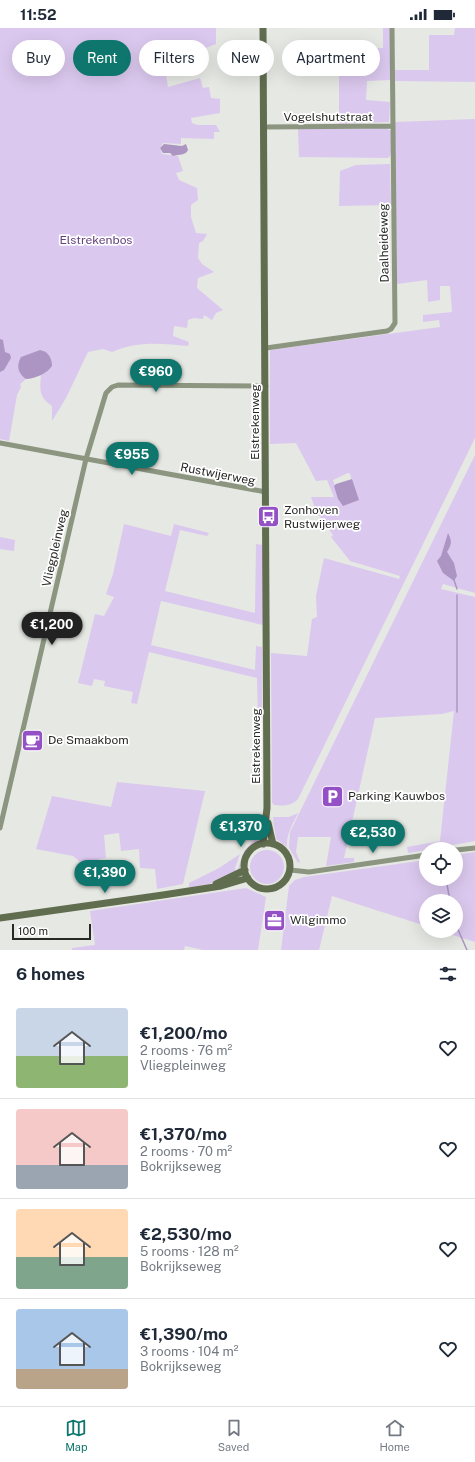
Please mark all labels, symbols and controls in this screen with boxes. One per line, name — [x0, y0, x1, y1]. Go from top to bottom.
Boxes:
text: 11:52 — [20, 6, 57, 23]
chip: Buy — [12, 40, 65, 76]
chip: Rent — [73, 40, 131, 76]
chip: Filters — [139, 40, 209, 76]
chip: New — [217, 40, 274, 76]
chip: Apartment — [282, 40, 380, 76]
street label: Vogelshutstraat — [283, 110, 373, 124]
street label: Daalheideweg — [376, 203, 392, 283]
park label: Elstrekenbos — [60, 233, 132, 247]
pin: €960 — [132, 359, 180, 393]
text: €960 — [139, 364, 173, 379]
street label: Elstrekenweg — [248, 384, 262, 460]
pin: €955 — [108, 442, 156, 476]
text: €955 — [115, 447, 149, 462]
street label: Rustwijerweg — [179, 460, 257, 488]
place label: Zonhoven Rustwijerweg — [284, 503, 360, 531]
bus stop icon: Zonhoven Rustwijerweg — [256, 504, 282, 530]
street label: Vliegpleinweg — [39, 508, 71, 588]
pin: €1,200 — [19, 612, 85, 646]
text: €1,200 — [31, 617, 73, 632]
street label: Elstrekenweg — [249, 708, 263, 784]
cafe icon: De Smaakbom — [19, 727, 45, 753]
place label: De Smaakbom — [48, 733, 129, 747]
parking icon: Parking Kauwbos — [319, 783, 345, 809]
place label: Parking Kauwbos — [348, 789, 445, 803]
pin: €1,370 — [208, 814, 274, 848]
text: €1,370 — [220, 819, 262, 834]
pin: €2,530 — [340, 820, 406, 854]
text: €2,530 — [350, 825, 396, 840]
map controls — [419, 842, 463, 938]
button: locate — [419, 842, 463, 886]
pin: €1,390 — [72, 860, 138, 894]
text: €1,390 — [83, 865, 127, 880]
button: layers — [419, 894, 463, 938]
office icon: Wilgimmo — [262, 907, 288, 933]
place label: Wilgimmo — [290, 913, 347, 927]
scale bar — [12, 922, 91, 941]
text: 100 m — [18, 925, 48, 937]
icon: filters — [437, 963, 459, 985]
text: 6 homes — [16, 964, 85, 984]
text: €1,200/mo — [140, 1023, 228, 1043]
icon: home — [48, 1024, 96, 1072]
icon: heart — [437, 1037, 459, 1059]
text: 2 rooms · 76 m² — [140, 1043, 232, 1058]
text: Vliegpleinweg — [140, 1058, 226, 1073]
text: €1,370/mo — [140, 1124, 227, 1144]
icon: home — [48, 1125, 96, 1173]
icon: heart — [437, 1138, 459, 1160]
text: 2 rooms · 70 m² — [140, 1144, 232, 1159]
text: Bokrijkseweg — [140, 1159, 222, 1174]
text: €2,530/mo — [140, 1224, 232, 1244]
icon: home — [48, 1225, 96, 1273]
icon: heart — [437, 1238, 459, 1260]
text: 5 rooms · 128 m² — [140, 1244, 239, 1259]
text: Bokrijkseweg — [140, 1259, 222, 1274]
text: €1,390/mo — [140, 1324, 228, 1344]
icon: home — [48, 1325, 96, 1373]
icon: heart — [437, 1338, 459, 1360]
text: 3 rooms · 104 m² — [140, 1344, 239, 1359]
text: Bokrijkseweg — [140, 1359, 222, 1374]
tab: Map — [65, 1417, 87, 1453]
tab: Saved — [218, 1417, 249, 1453]
tab: Home — [380, 1417, 410, 1453]

